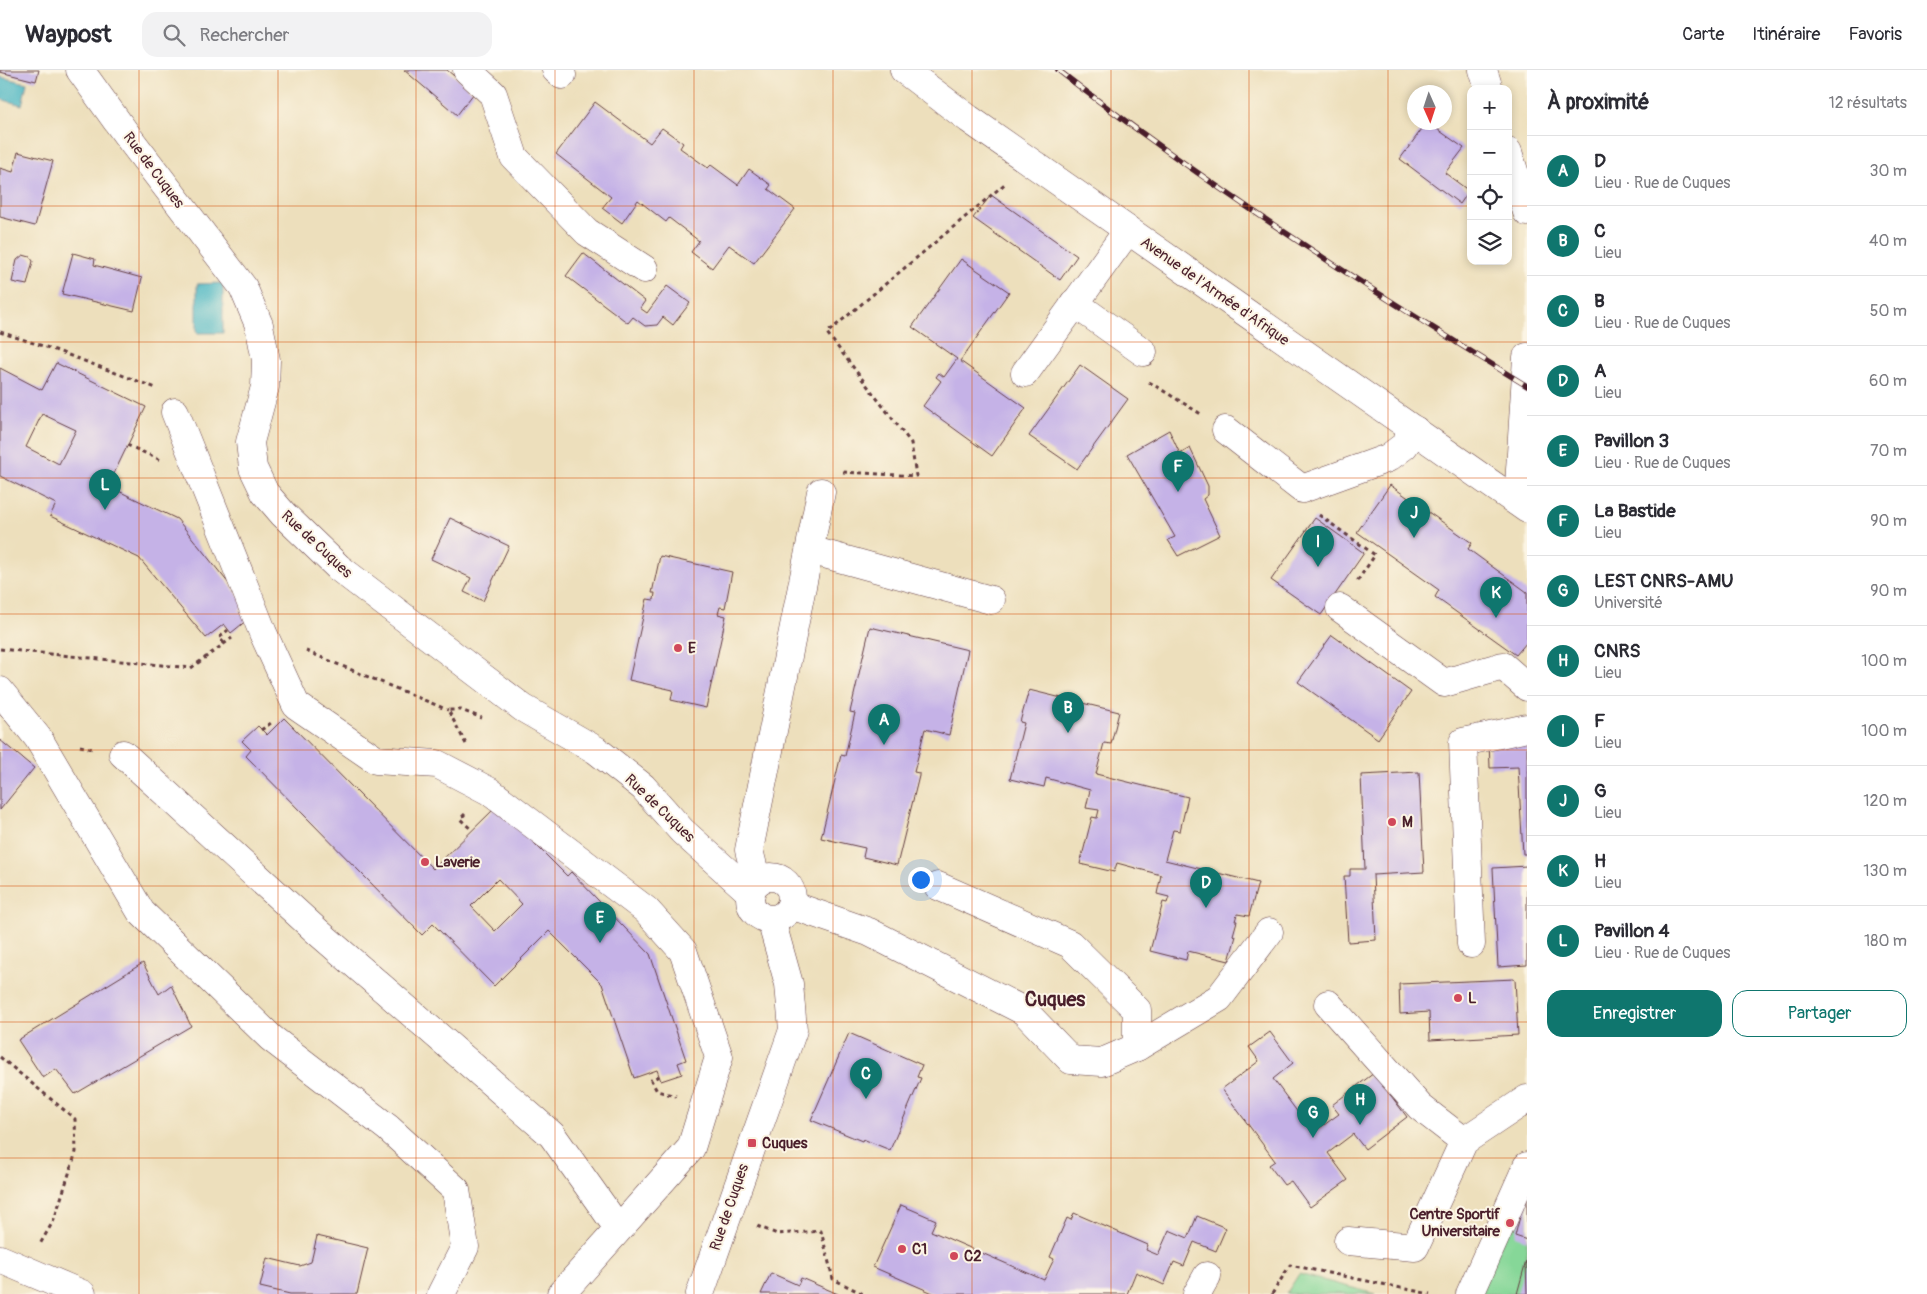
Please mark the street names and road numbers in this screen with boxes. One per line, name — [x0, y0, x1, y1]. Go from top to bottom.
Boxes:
street label: Rue de Cuques — [119, 128, 189, 212]
street label: Avenue de l'Armée d'Afrique — [1137, 233, 1293, 350]
street label: Rue de Cuques — [277, 507, 356, 582]
street label: Rue de Cuques — [621, 770, 699, 847]
street label: Rue de Cuques — [706, 1161, 753, 1253]

